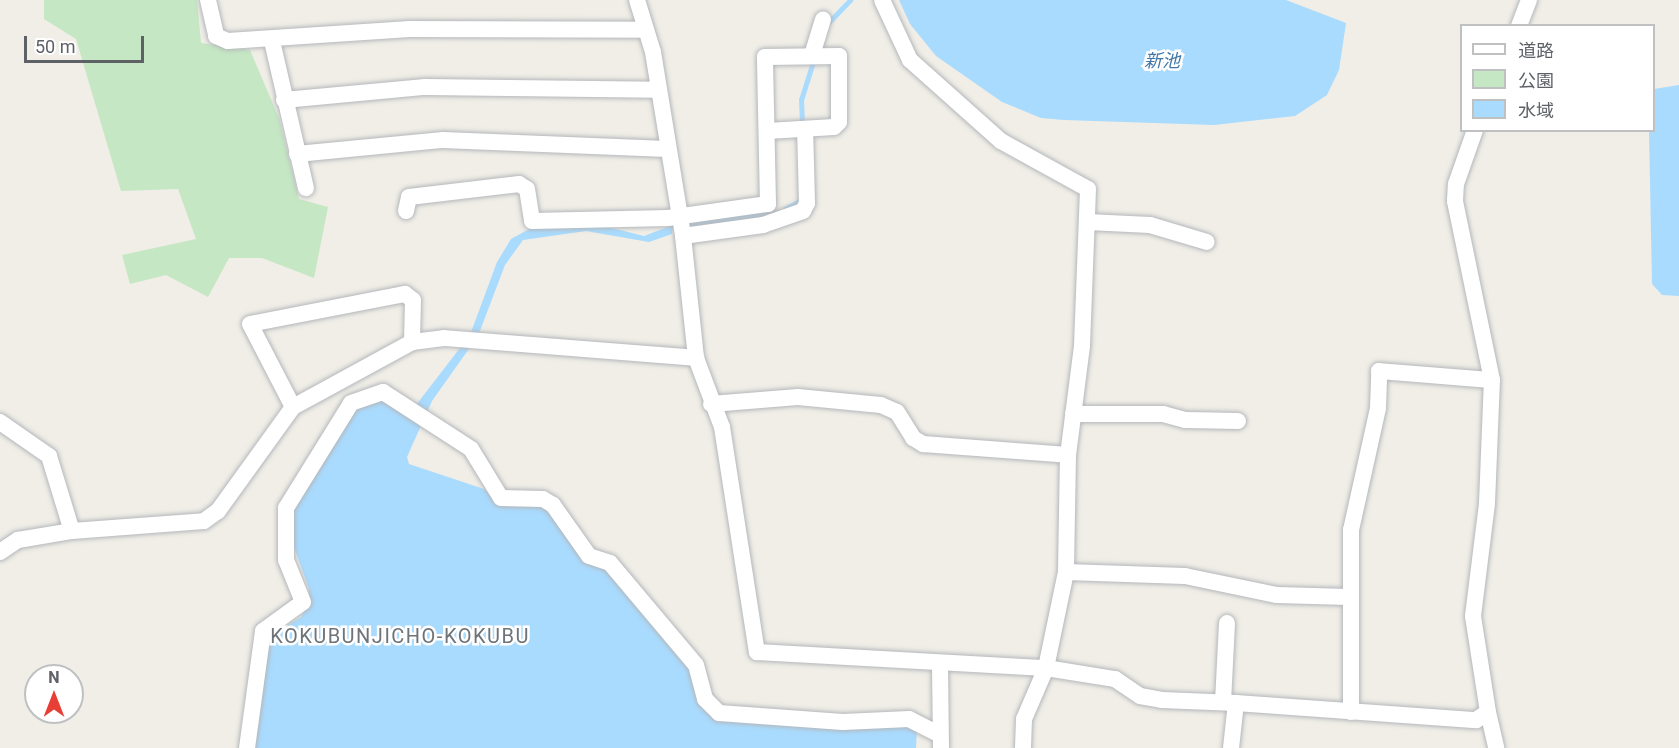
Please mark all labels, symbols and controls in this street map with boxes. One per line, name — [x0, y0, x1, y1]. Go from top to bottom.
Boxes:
scale bar — [27, 24, 147, 62]
legend — [1460, 24, 1655, 132]
text: 50 m — [35, 36, 75, 57]
text: 道路 — [1518, 40, 1554, 61]
water label: 新池 — [1144, 50, 1180, 72]
text: 公園 — [1518, 70, 1554, 91]
text: 水域 — [1518, 100, 1554, 121]
district label: KOKUBUNJICHO-KOKUBU — [270, 624, 530, 648]
north arrow — [24, 664, 84, 724]
text: N — [48, 668, 60, 687]

